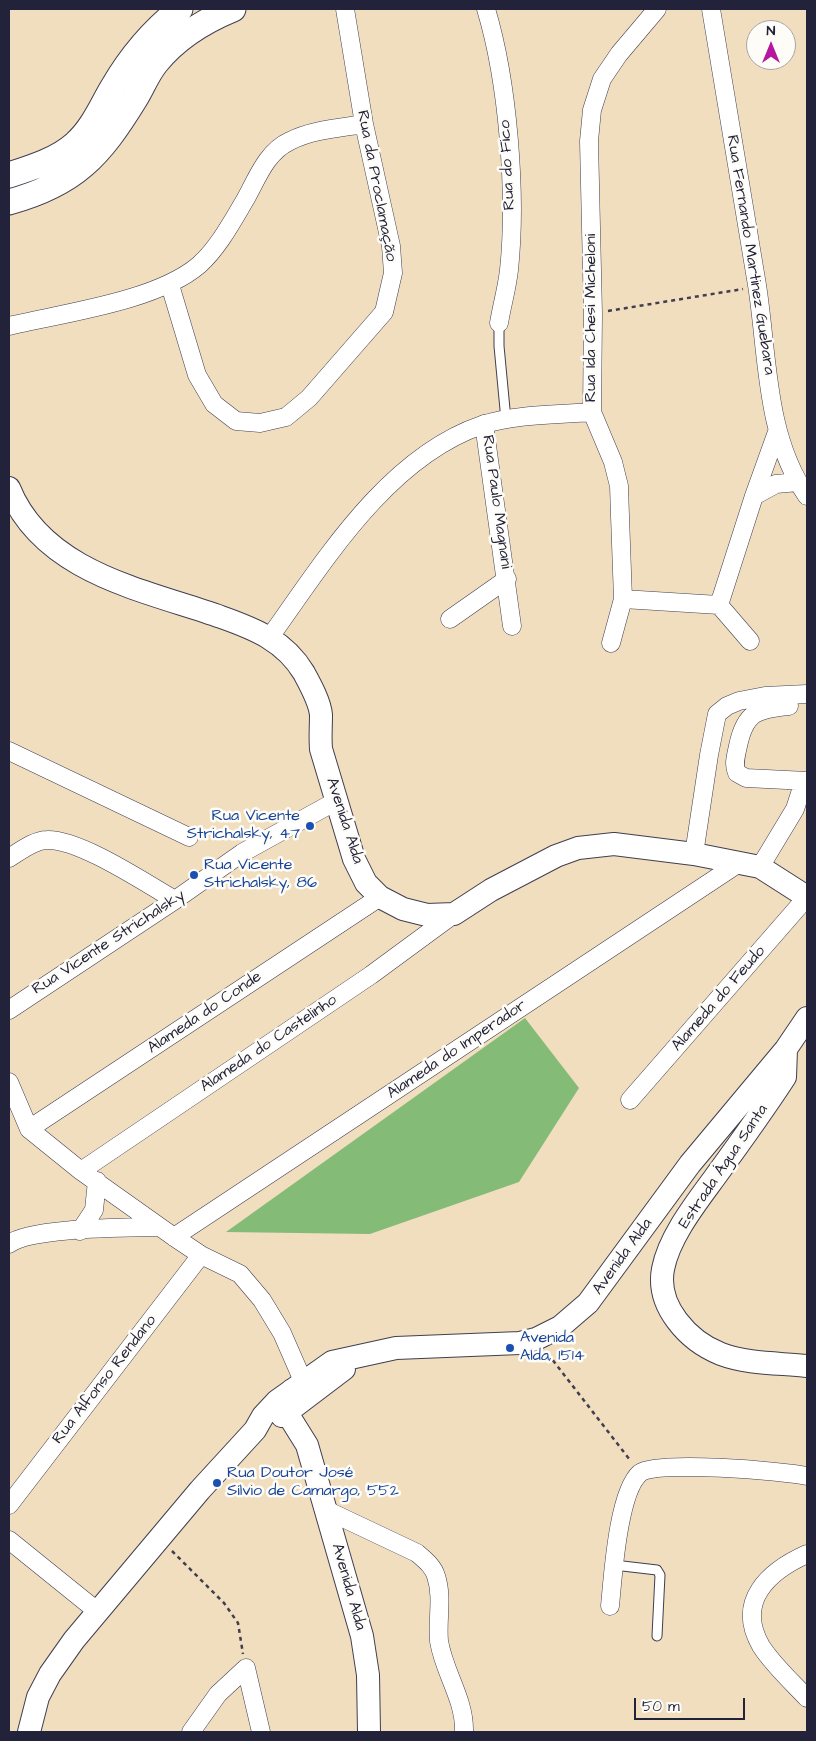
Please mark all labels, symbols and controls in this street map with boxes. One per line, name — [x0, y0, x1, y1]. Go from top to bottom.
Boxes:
north arrow — [746, 20, 796, 70]
text: N — [767, 21, 775, 41]
street label: Rua da Proclamação — [352, 109, 400, 263]
street label: Rua do Fico — [496, 119, 520, 211]
street label: Rua Fernando Martinez Guebara — [722, 134, 778, 376]
street label: Rua Ida Chesi Micheloni — [582, 234, 602, 402]
street label: Rua Paulo Magnani — [477, 434, 515, 570]
street label: Avenida Alda — [321, 775, 367, 867]
place label: Rua Vicente Strichalsky, 47 — [187, 807, 300, 845]
marker: Rua Vicente Strichalsky, 47 — [304, 820, 316, 832]
place label: Rua Vicente Strichalsky, 86 — [204, 856, 317, 894]
marker: Rua Vicente Strichalsky, 86 — [188, 869, 200, 881]
street label: Rua Vicente Strichalsky — [29, 886, 189, 1000]
street label: Alameda do Feudo — [668, 942, 770, 1056]
street label: Alameda do Conde — [144, 968, 266, 1058]
street label: Alameda do Castelinho — [197, 991, 341, 1097]
street label: Alameda do Imperador — [384, 996, 530, 1104]
street label: Estrada Água Santa — [675, 1101, 773, 1233]
street label: Avenida Alda — [589, 1215, 657, 1299]
street label: Rua Alfonso Rendano — [49, 1312, 161, 1448]
place label: Avenida Alda, 1514 — [520, 1329, 585, 1367]
marker: Avenida Alda, 1514 — [504, 1342, 516, 1354]
place label: Rua Doutor José Sílvio de Camargo, 552 — [227, 1464, 399, 1502]
marker: Rua Doutor José Sílvio de Camargo, 552 — [211, 1477, 223, 1489]
street label: Avenida Alda — [326, 1541, 370, 1633]
scale bar — [636, 1688, 747, 1720]
text: 50 m — [642, 1696, 680, 1717]

